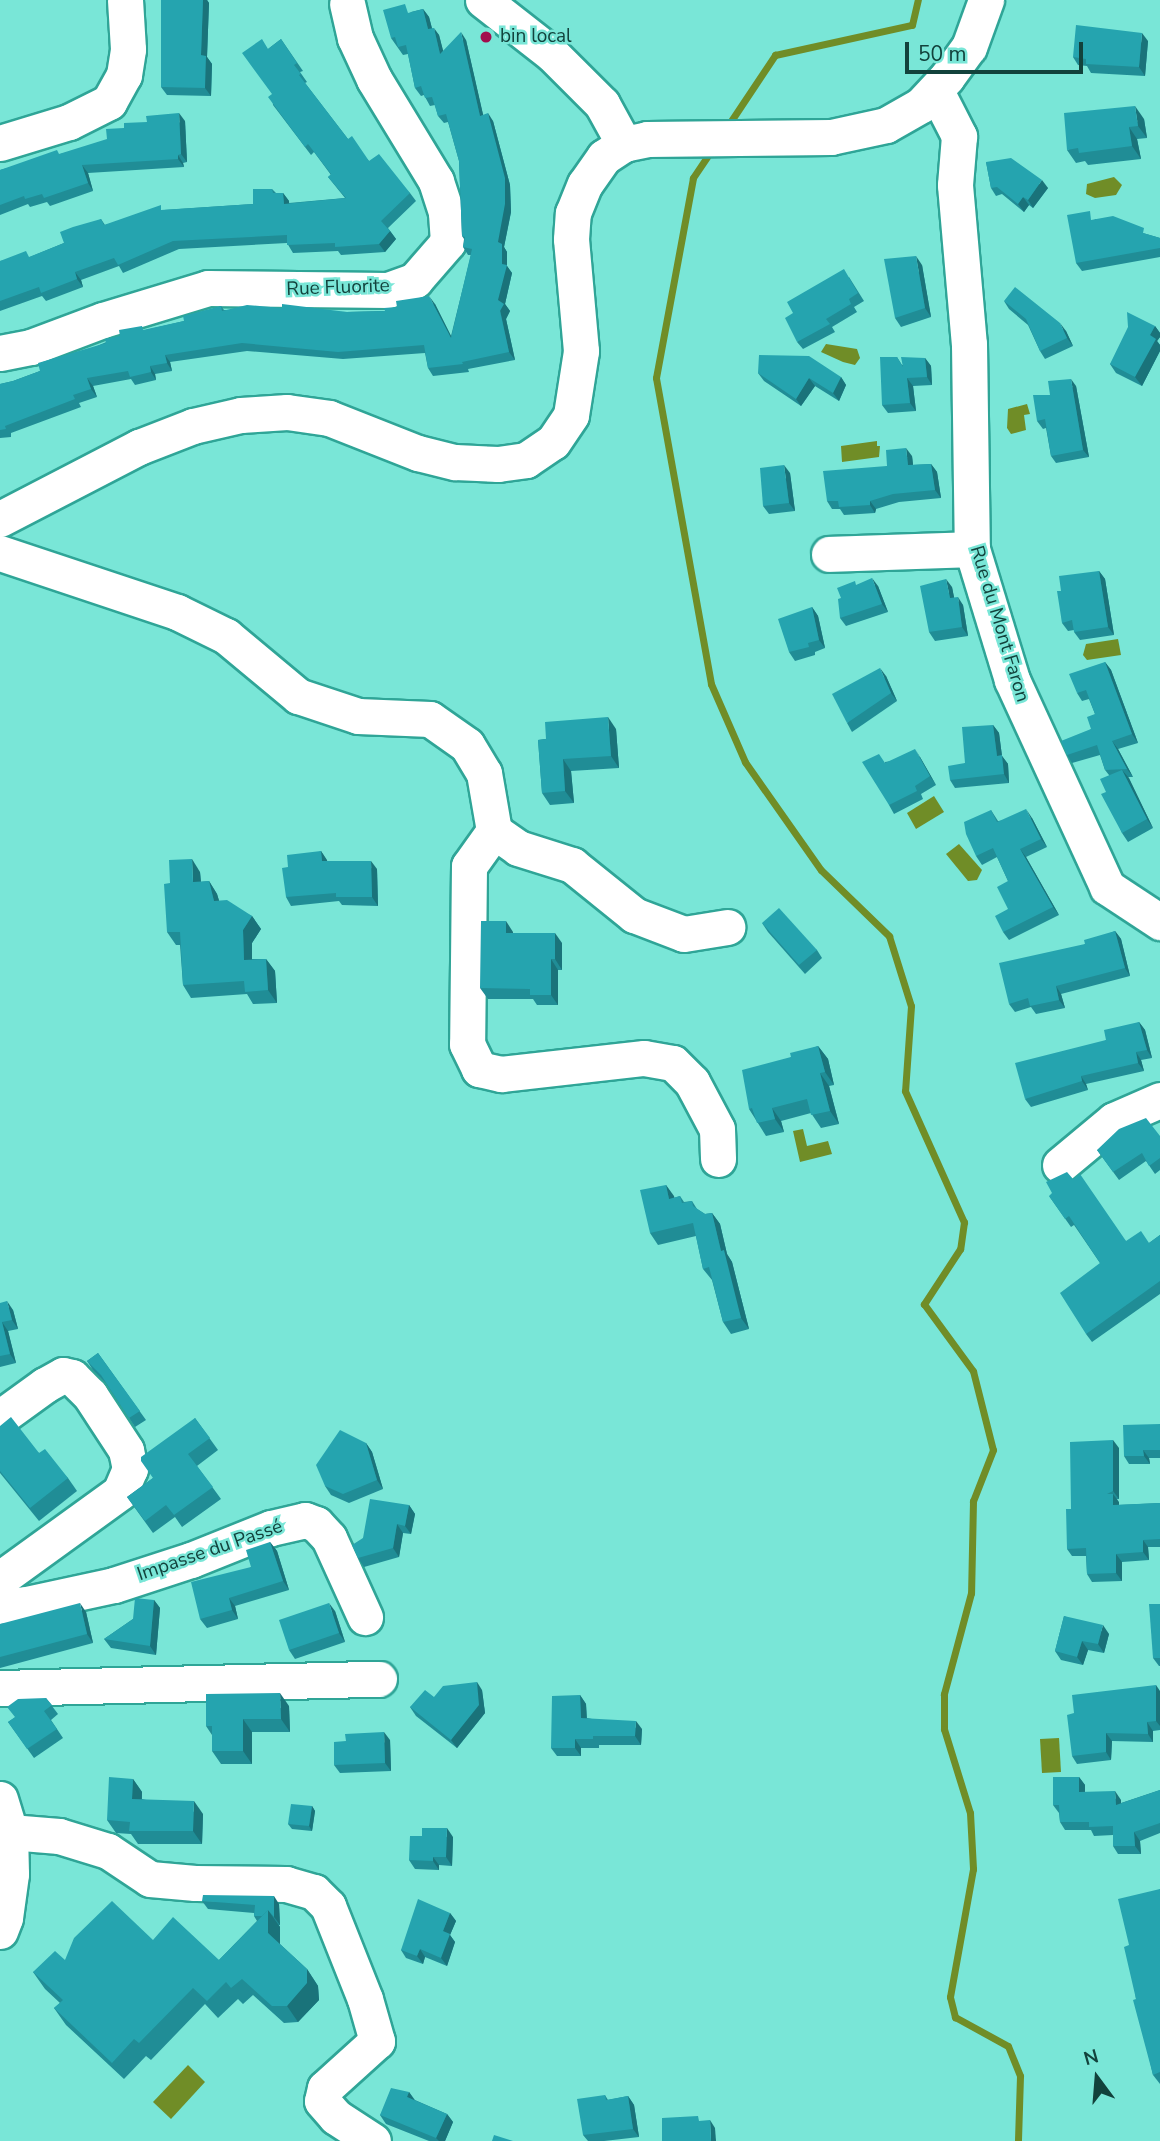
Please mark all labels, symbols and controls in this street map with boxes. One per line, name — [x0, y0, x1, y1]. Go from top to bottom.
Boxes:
place label: bin local — [500, 26, 572, 48]
scale bar — [908, 28, 1086, 72]
marker: bin local — [478, 29, 494, 45]
text: 50 m — [918, 40, 967, 68]
street label: Rue Fluorite — [286, 275, 390, 301]
street label: Rue du Mont Faron — [964, 543, 1034, 705]
street label: Impasse du Passé — [134, 1515, 286, 1587]
north arrow — [1062, 2043, 1132, 2113]
text: N — [1081, 2043, 1102, 2072]

